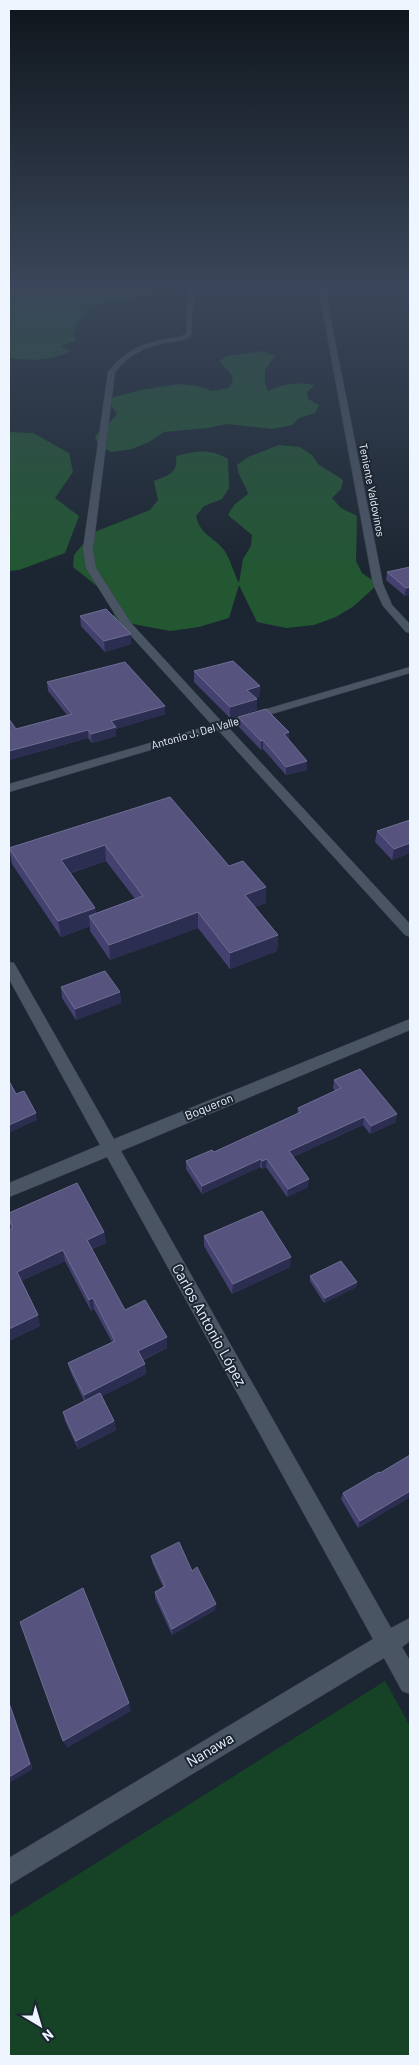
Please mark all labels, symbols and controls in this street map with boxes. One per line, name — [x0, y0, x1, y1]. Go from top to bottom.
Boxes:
street label: Teniente Valdovinos — [357, 442, 388, 538]
street label: Antonio J. Del Valle — [149, 714, 240, 751]
street label: Boqueron — [182, 1090, 235, 1122]
street label: Carlos Antonio López — [169, 1260, 251, 1389]
street label: Nanawa — [183, 1728, 236, 1770]
north arrow — [15, 2000, 65, 2050]
text: N — [39, 2026, 57, 2045]

